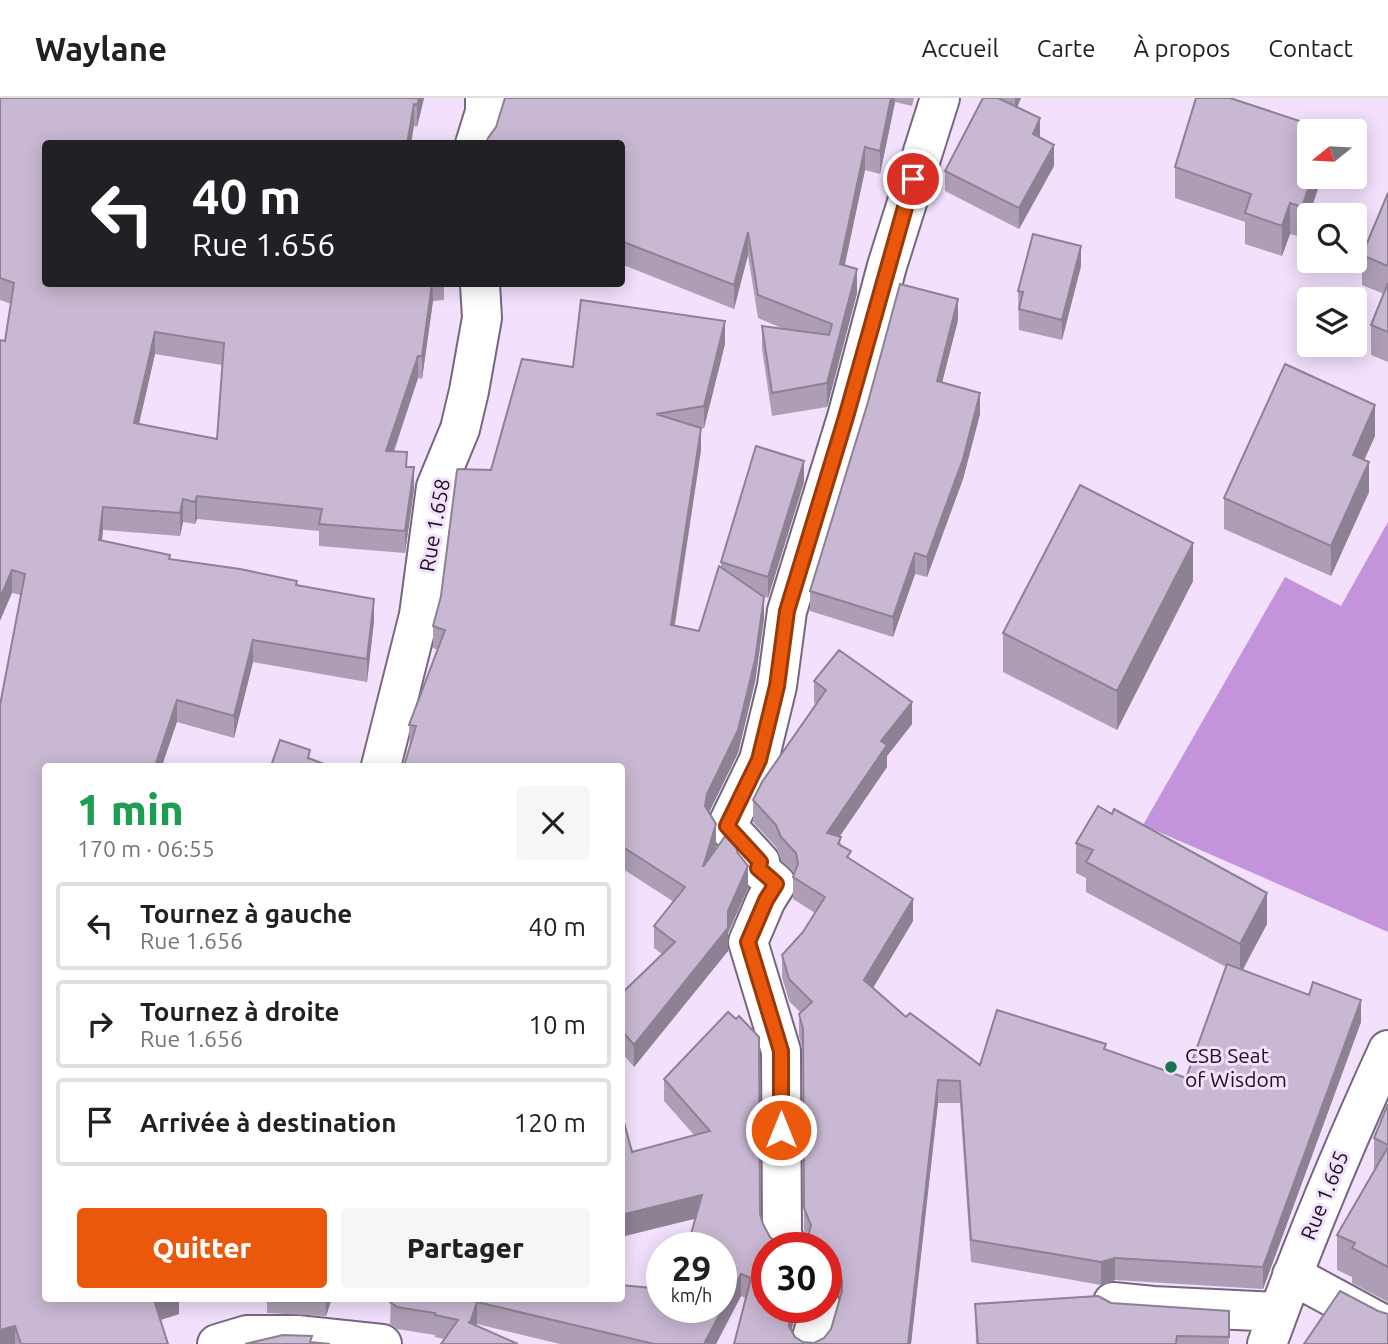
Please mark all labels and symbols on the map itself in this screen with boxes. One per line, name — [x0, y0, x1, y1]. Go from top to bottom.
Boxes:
north arrow — [1297, 119, 1367, 189]
pin — [883, 149, 943, 209]
street label: Rue 1.658 — [414, 477, 454, 573]
place label: CSB Seat of Wisdom — [1185, 1043, 1287, 1091]
marker: CSB Seat of Wisdom — [1163, 1059, 1179, 1075]
position arrow — [744, 1093, 818, 1167]
street label: Rue 1.665 — [1295, 1147, 1353, 1243]
speed limit sign: 30 — [751, 1232, 842, 1323]

